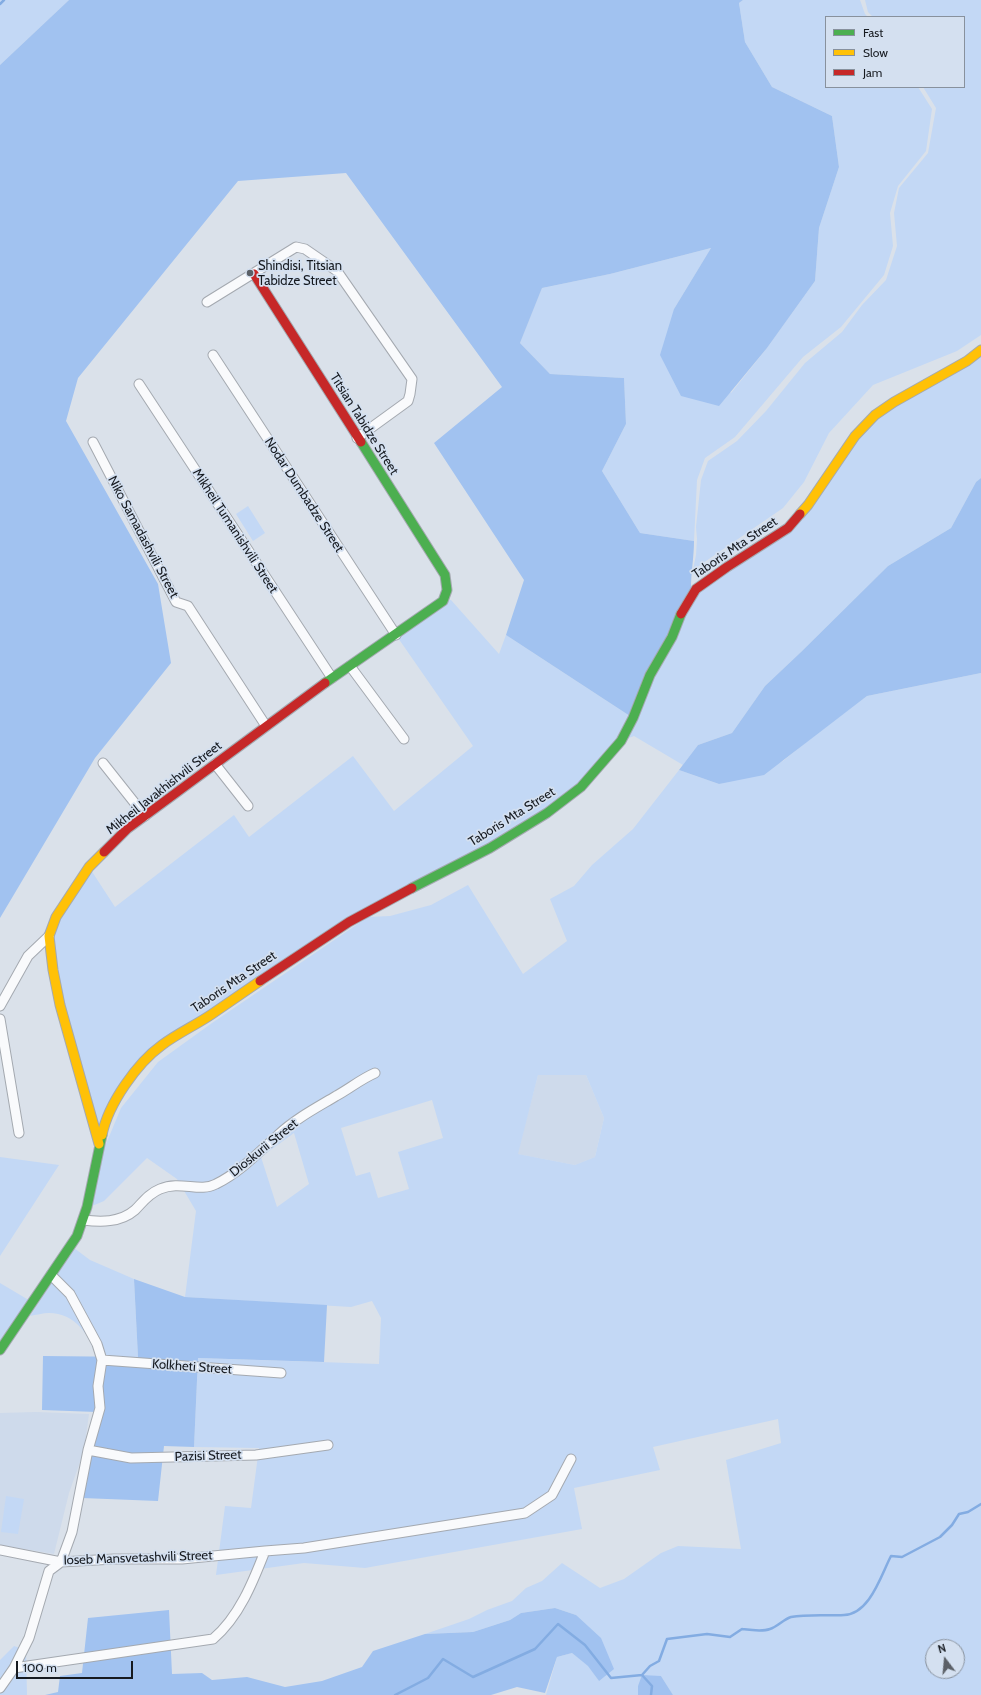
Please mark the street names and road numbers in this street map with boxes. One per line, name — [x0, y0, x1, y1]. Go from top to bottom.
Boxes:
street label: Titsian Tabidze Street — [326, 370, 402, 478]
street label: Nodar Dumbadze Street — [261, 435, 347, 555]
street label: Mikheil Tumanishvili Street — [189, 466, 281, 596]
street label: Niko Samadashvili Street — [104, 473, 182, 601]
street label: Taboris Mta Street — [690, 514, 780, 582]
street label: Mikheil Javakhishvili Street — [103, 738, 225, 838]
street label: Taboris Mta Street — [466, 784, 558, 850]
street label: Taboris Mta Street — [189, 948, 279, 1016]
street label: Dioskurii Street — [227, 1116, 301, 1180]
street label: Kolkheti Street — [151, 1356, 233, 1378]
street label: Pazisi Street — [174, 1447, 242, 1465]
street label: Ioseb Mansvetashvili Street — [63, 1548, 213, 1568]

